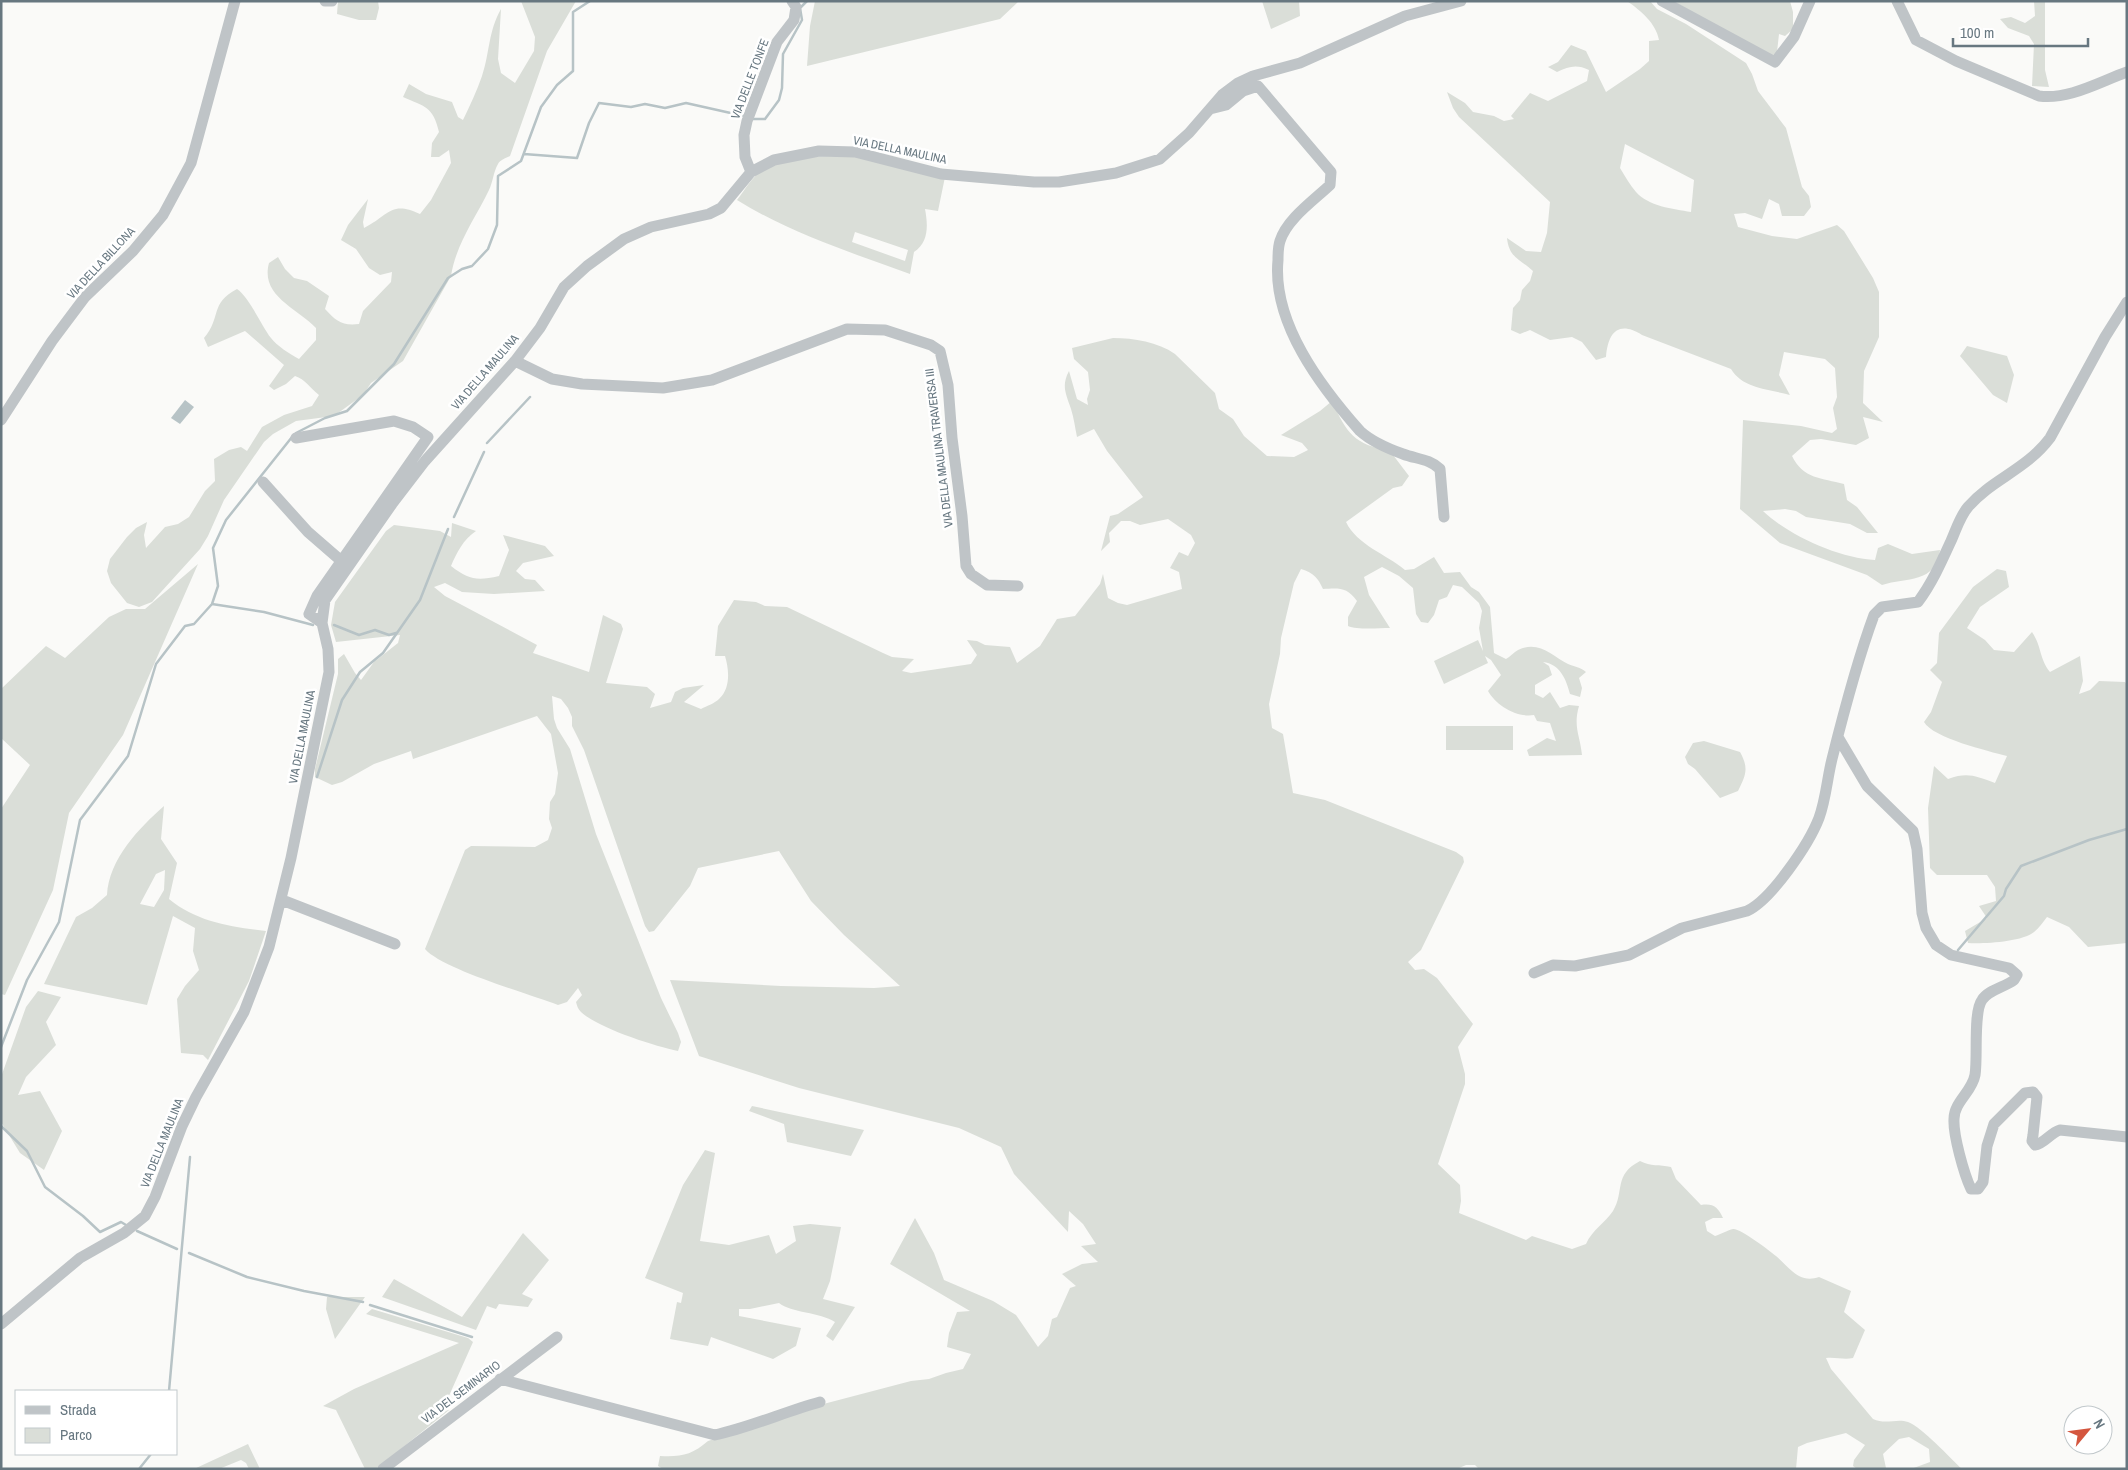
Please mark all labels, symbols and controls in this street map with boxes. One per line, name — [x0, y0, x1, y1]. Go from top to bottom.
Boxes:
scale bar — [1953, 15, 2088, 47]
text: 100 m — [1960, 22, 1994, 43]
street label: VIA DELLE TONFE — [727, 36, 773, 122]
street label: VIA DELLA MAULINA — [852, 132, 949, 168]
street label: VIA DELLA BILLONA — [63, 223, 139, 302]
street label: VIA DELLA MAULINA — [448, 331, 523, 413]
street label: VIA DELLA MAULINA TRAVERSA III — [921, 368, 957, 528]
street label: VIA DELLA MAULINA — [285, 688, 319, 785]
street label: VIA DELLA MAULINA — [137, 1095, 187, 1190]
street label: VIA DEL SEMINARIO — [418, 1357, 504, 1427]
legend — [15, 1390, 178, 1455]
text: Strada — [60, 1399, 96, 1420]
north arrow — [2063, 1405, 2113, 1455]
text: N — [2089, 1416, 2109, 1432]
text: Parco — [60, 1424, 92, 1445]

